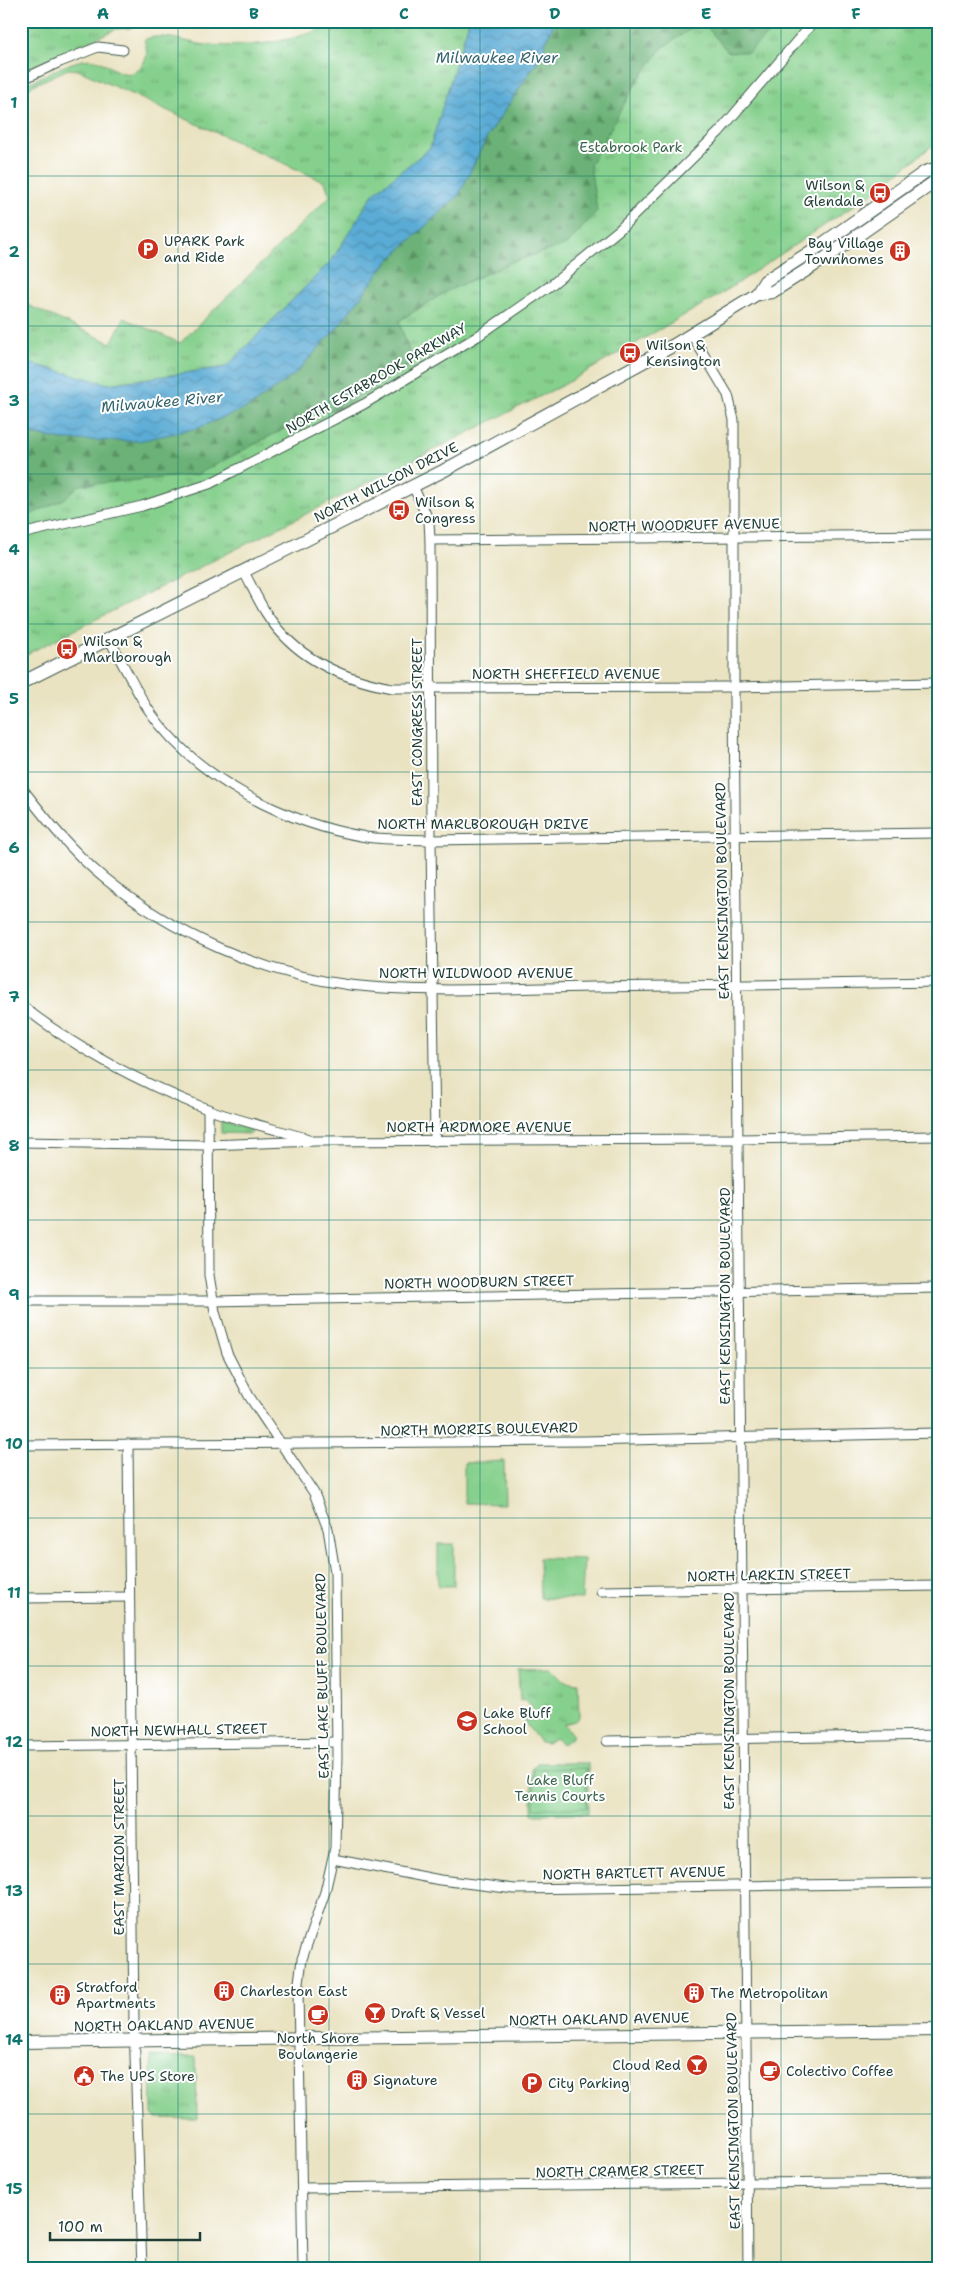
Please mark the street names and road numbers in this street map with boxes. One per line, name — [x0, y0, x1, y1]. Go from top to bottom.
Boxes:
street label: NORTH ESTABROOK PARKWAY — [282, 318, 470, 437]
street label: NORTH WILSON DRIVE — [311, 438, 461, 526]
street label: NORTH WOODRUFF AVENUE — [588, 514, 780, 536]
street label: EAST CONGRESS STREET — [408, 637, 426, 806]
street label: NORTH SHEFFIELD AVENUE — [472, 665, 661, 683]
street label: EAST KENSINGTON BOULEVARD — [711, 782, 733, 1000]
street label: NORTH MARLBOROUGH DRIVE — [377, 815, 589, 833]
street label: NORTH WILDWOOD AVENUE — [379, 964, 573, 982]
street label: NORTH ARDMORE AVENUE — [386, 1118, 572, 1136]
street label: EAST KENSINGTON BOULEVARD — [716, 1187, 734, 1405]
street label: NORTH WOODBURN STREET — [384, 1271, 575, 1293]
street label: NORTH MORRIS BOULEVARD — [380, 1418, 578, 1440]
street label: NORTH LARKIN STREET — [687, 1565, 851, 1585]
street label: EAST LAKE BLUFF BOULEVARD — [311, 1573, 333, 1779]
street label: EAST KENSINGTON BOULEVARD — [720, 1592, 738, 1810]
street label: NORTH NEWHALL STREET — [90, 1719, 268, 1741]
street label: EAST MARION STREET — [110, 1778, 128, 1935]
street label: NORTH BARTLETT AVENUE — [542, 1862, 726, 1884]
street label: NORTH OAKLAND AVENUE — [509, 2008, 690, 2030]
street label: EAST KENSINGTON BOULEVARD — [722, 2012, 744, 2230]
street label: NORTH OAKLAND AVENUE — [74, 2014, 255, 2036]
street label: NORTH CRAMER STREET — [535, 2161, 705, 2181]

